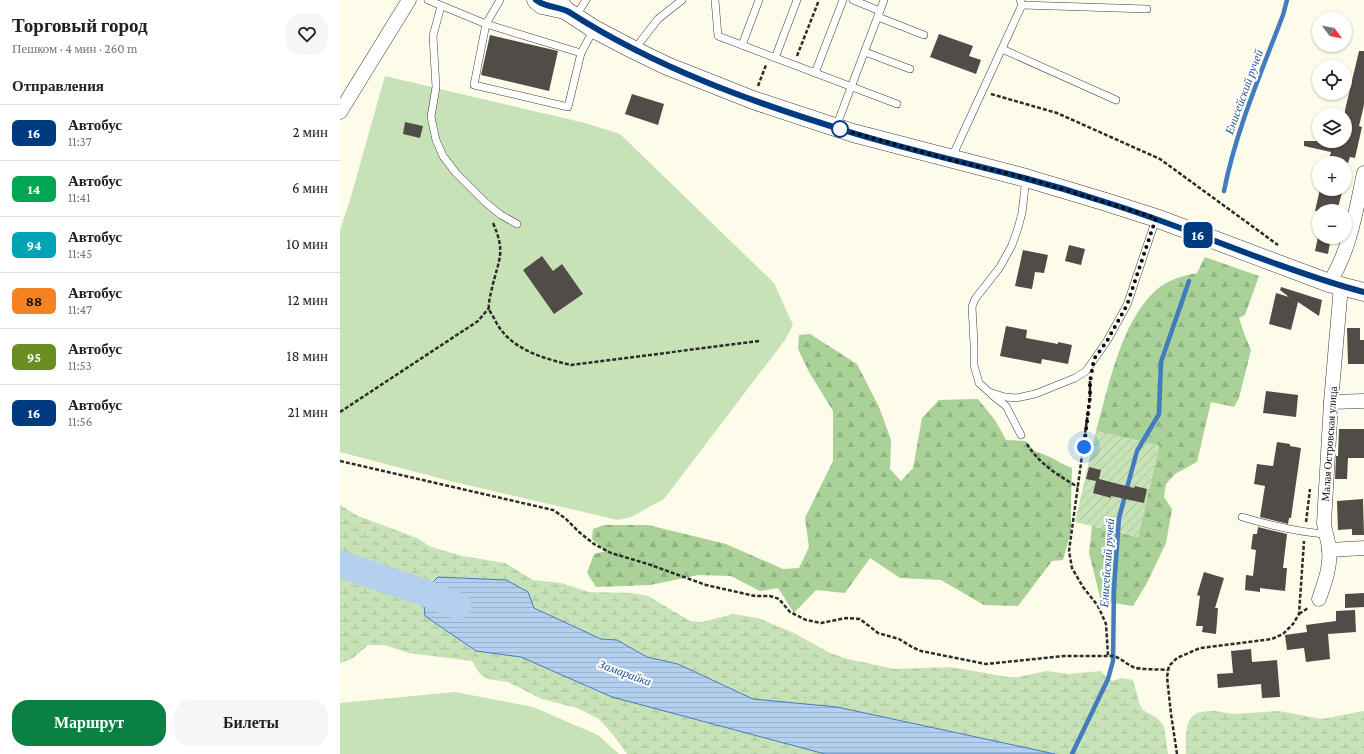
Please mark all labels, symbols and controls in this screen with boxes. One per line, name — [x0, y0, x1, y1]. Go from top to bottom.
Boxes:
north arrow — [1312, 12, 1352, 52]
map controls — [1312, 12, 1352, 244]
button: heart — [286, 13, 328, 55]
text: Торговый город — [12, 15, 148, 36]
text: Пешком · 4 мин · 260 m — [12, 41, 138, 56]
water label: Енисейский ручей — [1222, 48, 1266, 137]
button: locate — [1312, 60, 1352, 100]
text: Отправления — [12, 78, 104, 94]
button: layers — [1312, 108, 1352, 148]
text: Автобус — [68, 117, 122, 133]
unlabelled marker — [831, 120, 849, 138]
text: 2 мин — [292, 124, 328, 140]
text: 16 — [28, 125, 40, 141]
text: 11:37 — [68, 134, 92, 149]
button: + — [1312, 156, 1352, 196]
text: Автобус — [68, 173, 122, 189]
text: 6 мин — [292, 180, 328, 196]
text: 14 — [28, 181, 40, 197]
text: 11:41 — [68, 190, 91, 205]
button: − — [1312, 204, 1352, 244]
line badge: 16 — [1180, 222, 1216, 248]
text: 16 — [1192, 227, 1204, 243]
text: Автобус — [68, 229, 122, 245]
text: 10 мин — [286, 236, 328, 252]
text: 94 — [27, 237, 41, 253]
text: 11:45 — [68, 246, 92, 261]
text: Автобус — [68, 285, 122, 301]
text: 12 мин — [288, 292, 328, 308]
text: 88 — [26, 293, 42, 309]
text: 11:47 — [68, 302, 92, 317]
text: Автобус — [68, 341, 122, 357]
text: 18 мин — [287, 348, 328, 364]
text: 95 — [27, 349, 41, 365]
text: 11:53 — [68, 358, 92, 373]
street label: Малая Островская улица — [1319, 386, 1339, 502]
text: Автобус — [68, 397, 122, 413]
text: 21 мин — [288, 404, 328, 420]
text: 16 — [28, 405, 40, 421]
text: 11:56 — [68, 414, 92, 429]
your location — [1074, 437, 1094, 457]
water label: Енисейский ручей — [1097, 518, 1117, 609]
water label: Замарайка — [597, 657, 653, 689]
button: Маршрут — [12, 700, 166, 746]
button: Билеты — [174, 700, 328, 746]

